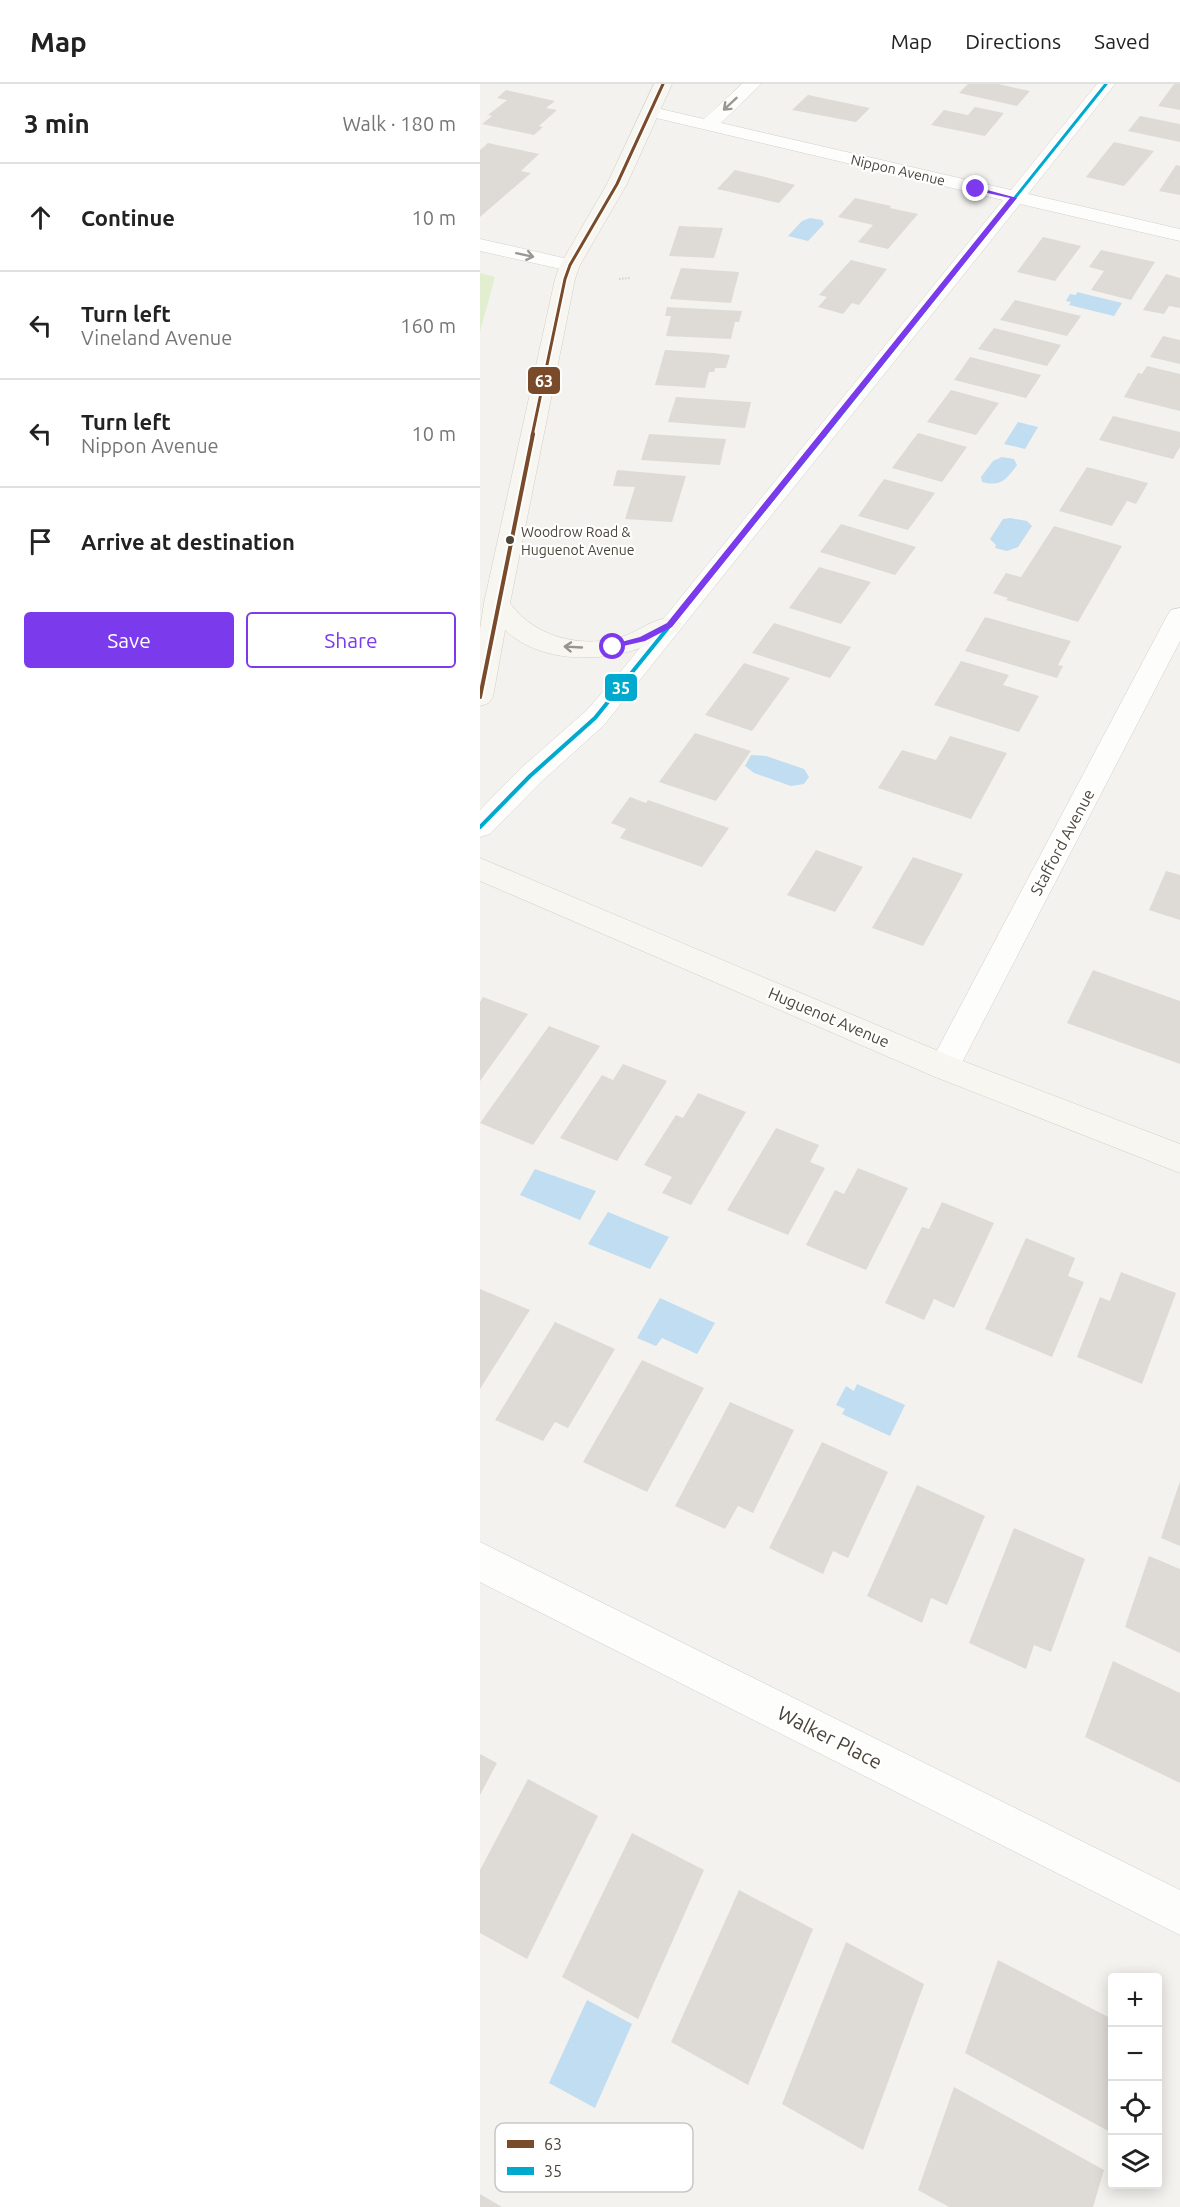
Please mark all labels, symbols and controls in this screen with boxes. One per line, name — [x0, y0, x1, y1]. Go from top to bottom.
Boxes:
text: Map — [30, 26, 87, 57]
text: Map — [891, 29, 932, 53]
text: Directions — [965, 29, 1061, 53]
text: Saved — [1094, 29, 1150, 53]
one-way arrow — [723, 97, 738, 111]
text: 3 min — [24, 109, 90, 138]
text: Walk · 180 m — [343, 112, 456, 135]
street label: Nippon Avenue — [849, 151, 947, 189]
route end — [962, 175, 988, 201]
icon: ahead — [24, 201, 57, 234]
text: Continue — [81, 205, 175, 230]
text: 10 m — [412, 206, 456, 229]
one-way arrow — [515, 250, 534, 262]
text: Turn left — [81, 301, 171, 326]
icon: left — [24, 309, 57, 342]
text: 160 m — [400, 314, 456, 337]
text: Vineland Avenue — [81, 326, 232, 349]
line badge: 63 — [527, 366, 561, 395]
text: 63 — [535, 372, 553, 390]
text: Turn left — [81, 409, 171, 434]
icon: left — [24, 417, 57, 450]
text: 10 m — [412, 422, 456, 445]
text: Nippon Avenue — [81, 434, 219, 457]
place label: Woodrow Road & Huguenot Avenue — [521, 524, 635, 558]
icon: arrive — [24, 525, 57, 558]
text: Arrive at destination — [81, 529, 295, 554]
marker: Woodrow Road & Huguenot Avenue — [504, 534, 516, 546]
button: Save — [24, 612, 234, 668]
button: Share — [246, 612, 456, 668]
route start — [599, 633, 625, 659]
one-way arrow — [564, 641, 584, 652]
line badge: 35 — [604, 673, 638, 702]
text: 35 — [612, 679, 630, 697]
street label: Stafford Avenue — [1026, 786, 1098, 898]
street label: Huguenot Avenue — [766, 983, 892, 1051]
street label: Walker Place — [774, 1701, 886, 1773]
map controls — [1108, 1973, 1162, 2189]
button: + — [1108, 1973, 1162, 2027]
button: − — [1108, 2027, 1162, 2081]
button: locate — [1108, 2081, 1162, 2135]
legend — [495, 2123, 693, 2192]
text: 63 — [544, 2135, 562, 2153]
button: layers — [1108, 2135, 1162, 2189]
text: 35 — [544, 2162, 562, 2180]

